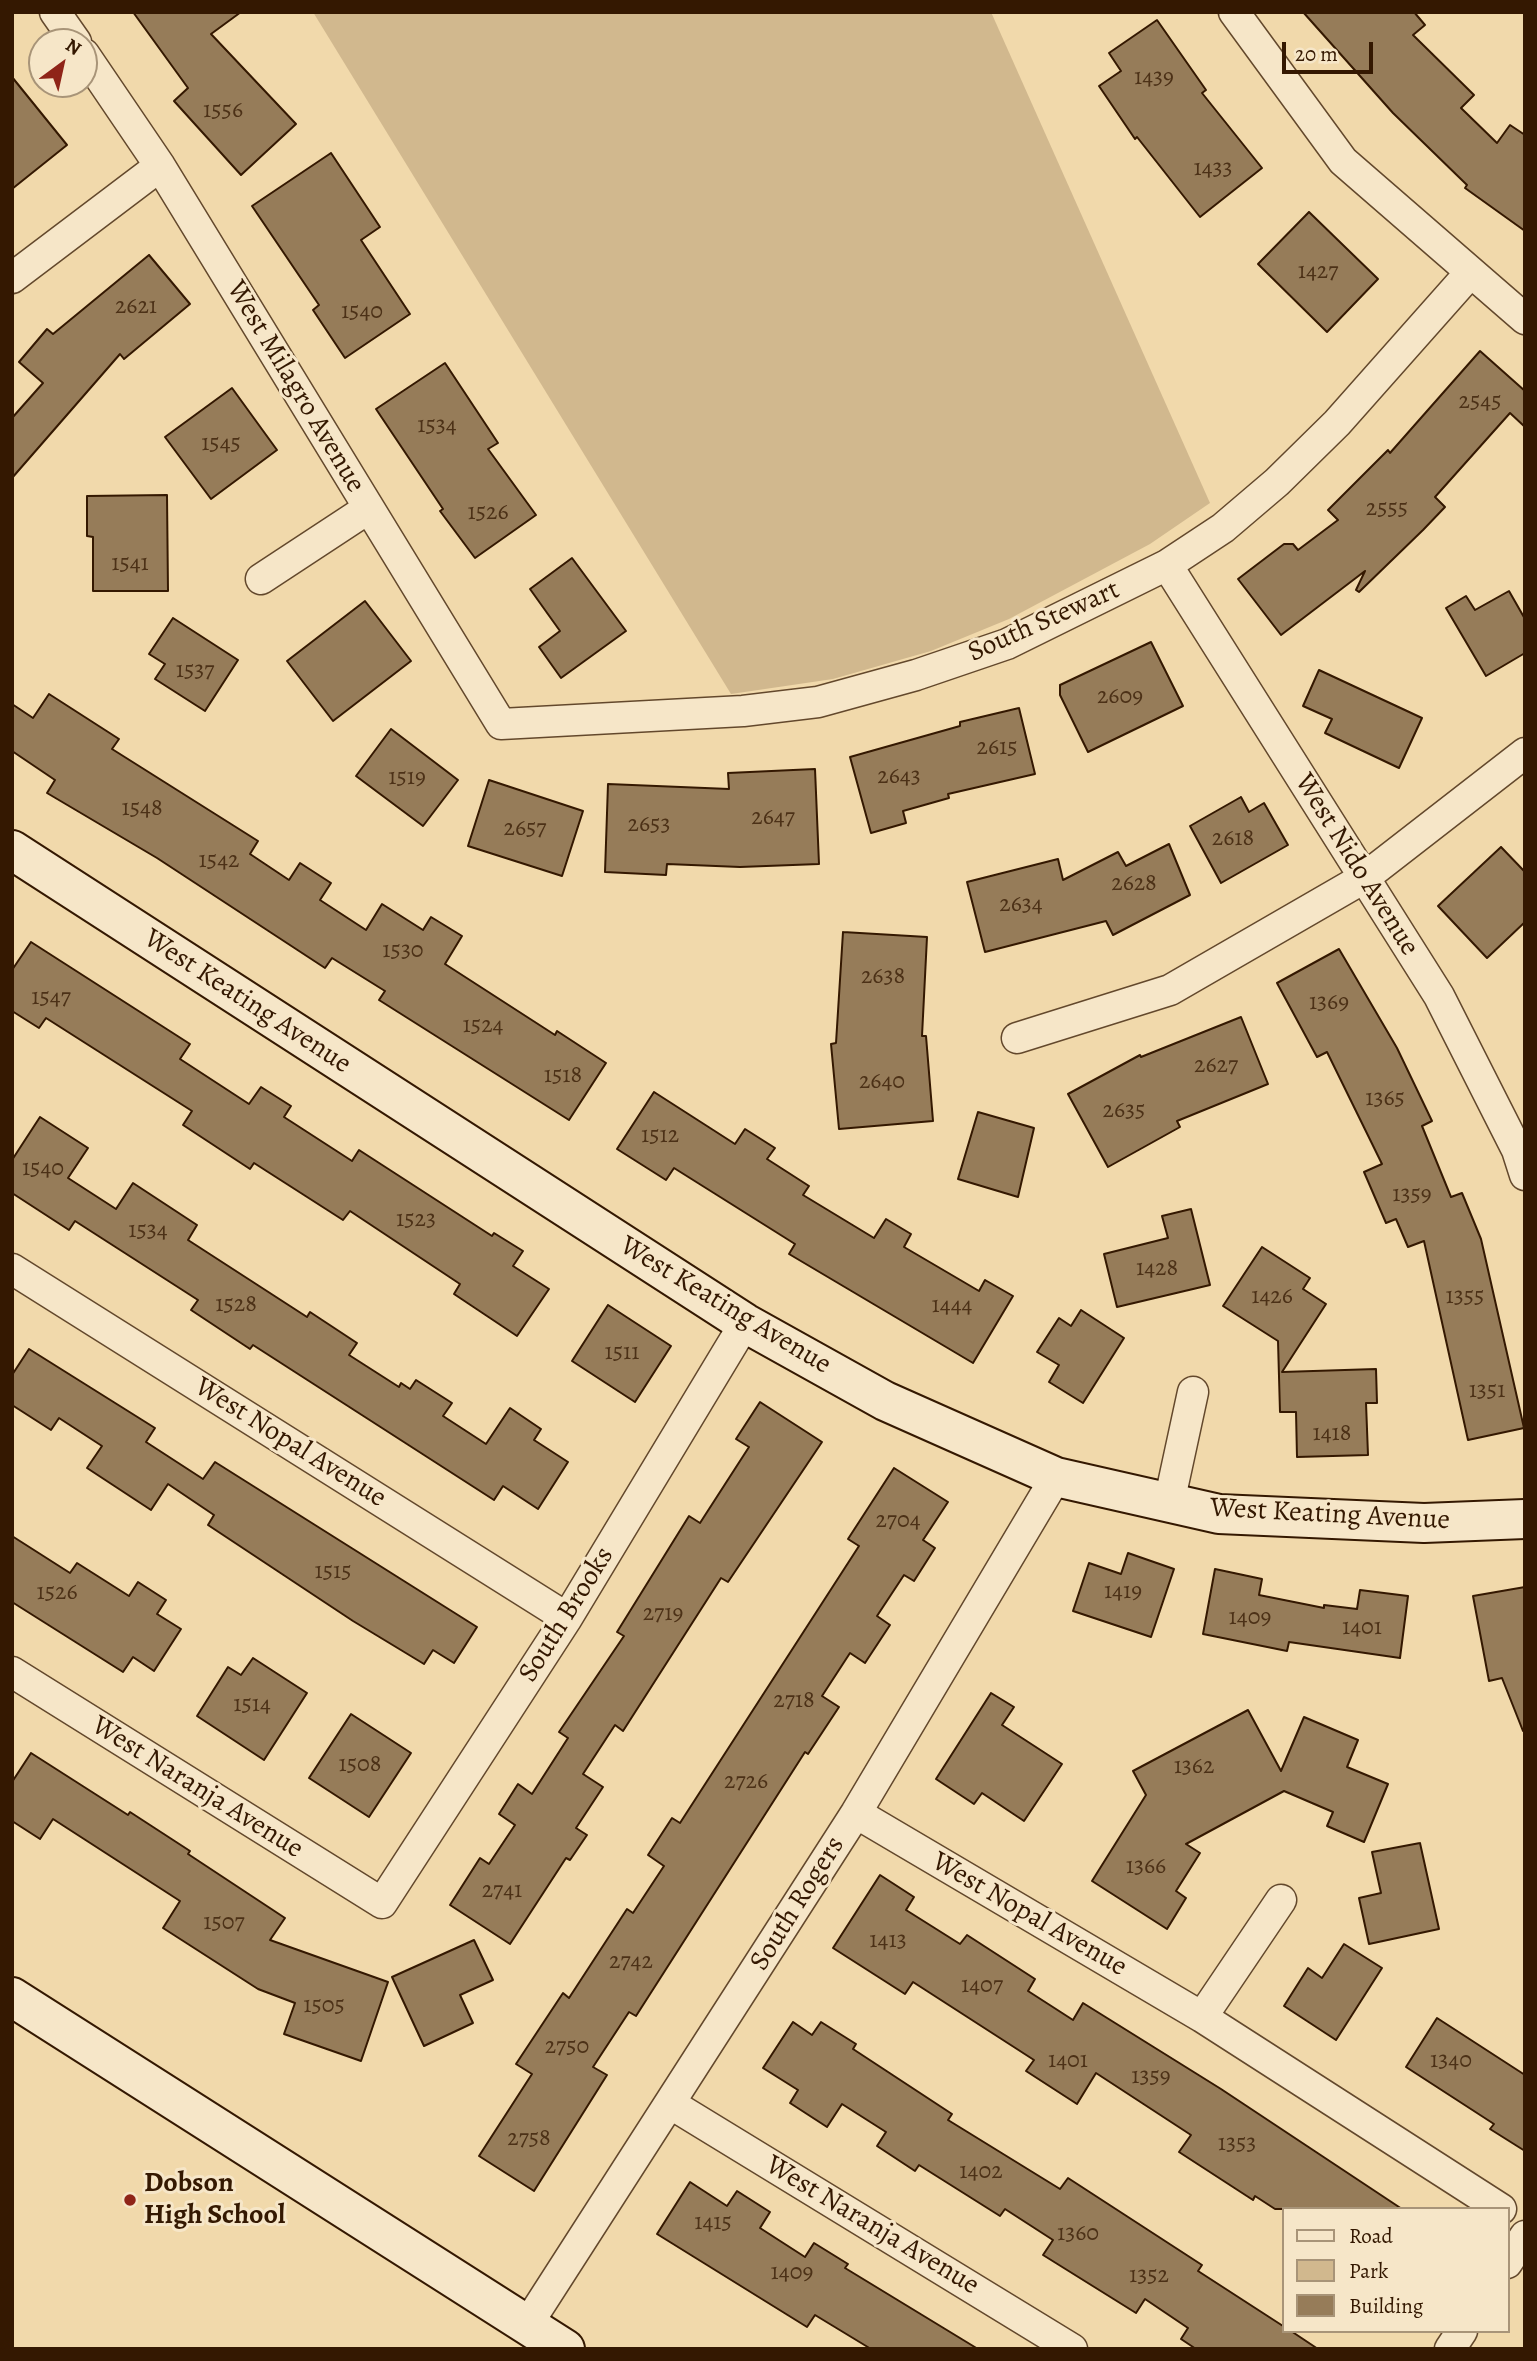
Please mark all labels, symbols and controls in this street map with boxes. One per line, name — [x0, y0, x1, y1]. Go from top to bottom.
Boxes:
north arrow — [28, 28, 98, 98]
scale bar — [1285, 28, 1376, 72]
text: N — [60, 32, 86, 62]
text: 20 m — [1295, 40, 1338, 68]
house number: 1439 — [1134, 64, 1174, 92]
house number: 1556 — [203, 97, 243, 125]
house number: 1433 — [1193, 155, 1233, 183]
house number: 1427 — [1298, 258, 1338, 286]
street label: West Milagro Avenue — [219, 275, 371, 499]
house number: 2621 — [115, 293, 157, 321]
house number: 1540 — [341, 298, 383, 326]
house number: 2545 — [1459, 388, 1501, 416]
house number: 1534 — [417, 412, 457, 440]
house number: 1545 — [201, 430, 241, 458]
house number: 2555 — [1366, 495, 1408, 523]
house number: 1526 — [467, 499, 509, 527]
house number: 1541 — [111, 550, 149, 578]
street label: South Stewart — [963, 574, 1125, 670]
house number: 1537 — [176, 657, 214, 685]
house number: 2609 — [1097, 683, 1143, 711]
house number: 2615 — [976, 734, 1018, 762]
house number: 2643 — [877, 763, 921, 791]
house number: 1519 — [388, 764, 426, 792]
street label: West Nido Avenue — [1287, 768, 1425, 962]
house number: 1548 — [121, 795, 163, 823]
house number: 2647 — [751, 804, 795, 832]
house number: 2653 — [628, 811, 670, 839]
house number: 2657 — [504, 815, 546, 843]
house number: 2618 — [1212, 825, 1254, 853]
house number: 1542 — [199, 847, 239, 875]
house number: 2628 — [1111, 870, 1157, 898]
house number: 2634 — [999, 891, 1043, 919]
street label: West Keating Avenue — [137, 922, 357, 1082]
house number: 1530 — [382, 937, 424, 965]
house number: 2638 — [861, 963, 905, 991]
house number: 1547 — [31, 984, 71, 1012]
house number: 1369 — [1309, 989, 1349, 1017]
house number: 1524 — [463, 1012, 503, 1040]
house number: 2627 — [1194, 1052, 1238, 1080]
house number: 1518 — [544, 1062, 582, 1090]
house number: 2640 — [859, 1068, 905, 1096]
house number: 1365 — [1365, 1085, 1405, 1113]
house number: 2635 — [1103, 1097, 1145, 1125]
house number: 1512 — [641, 1122, 679, 1150]
house number: 1540 — [22, 1155, 64, 1183]
house number: 1359 — [1392, 1181, 1432, 1209]
house number: 1523 — [396, 1206, 436, 1234]
house number: 1534 — [128, 1217, 168, 1245]
street label: West Keating Avenue — [613, 1230, 837, 1382]
house number: 1428 — [1136, 1255, 1178, 1283]
house number: 1426 — [1251, 1283, 1293, 1311]
house number: 1355 — [1446, 1283, 1484, 1311]
house number: 1528 — [215, 1291, 257, 1319]
house number: 1444 — [932, 1292, 972, 1320]
house number: 1511 — [605, 1339, 639, 1367]
street label: West Nopal Avenue — [188, 1371, 392, 1515]
house number: 1351 — [1469, 1377, 1505, 1405]
house number: 1418 — [1313, 1420, 1351, 1448]
street label: West Keating Avenue — [1209, 1492, 1451, 1538]
house number: 2704 — [875, 1507, 921, 1535]
street label: South Brooks — [512, 1541, 622, 1689]
house number: 1515 — [314, 1558, 352, 1586]
house number: 1419 — [1104, 1578, 1142, 1606]
house number: 1526 — [36, 1579, 78, 1607]
house number: 2719 — [643, 1600, 683, 1628]
house number: 1409 — [1229, 1604, 1271, 1632]
house number: 1401 — [1342, 1614, 1382, 1642]
house number: 2718 — [773, 1687, 815, 1715]
house number: 1514 — [233, 1691, 271, 1719]
street label: West Naranja Avenue — [85, 1709, 309, 1867]
house number: 1508 — [339, 1751, 381, 1779]
house number: 1362 — [1174, 1753, 1214, 1781]
house number: 2726 — [724, 1768, 768, 1796]
street label: South Rogers — [744, 1831, 852, 1977]
street label: West Nopal Avenue — [925, 1846, 1133, 1984]
house number: 1366 — [1126, 1853, 1166, 1881]
house number: 2741 — [482, 1877, 522, 1905]
house number: 1507 — [203, 1909, 245, 1937]
house number: 1413 — [869, 1927, 907, 1955]
house number: 2742 — [609, 1948, 653, 1976]
house number: 1407 — [961, 1972, 1003, 2000]
house number: 1505 — [303, 1992, 345, 2020]
house number: 2750 — [545, 2033, 589, 2061]
house number: 1401 — [1048, 2047, 1088, 2075]
house number: 1340 — [1430, 2047, 1472, 2075]
house number: 1359 — [1131, 2063, 1171, 2091]
house number: 2758 — [507, 2125, 551, 2153]
house number: 1353 — [1218, 2130, 1256, 2158]
street label: West Naranja Avenue — [759, 2149, 985, 2303]
house number: 1402 — [959, 2158, 1003, 2186]
place label: Dobson High School — [144, 2167, 285, 2233]
marker: Dobson High School — [122, 2192, 138, 2208]
legend — [1282, 2207, 1509, 2333]
house number: 1415 — [694, 2209, 732, 2237]
house number: 1360 — [1057, 2220, 1099, 2248]
text: Road — [1349, 2222, 1393, 2250]
text: Park — [1349, 2257, 1388, 2285]
house number: 1409 — [771, 2259, 813, 2287]
house number: 1352 — [1129, 2262, 1169, 2290]
text: Building — [1349, 2292, 1423, 2320]

